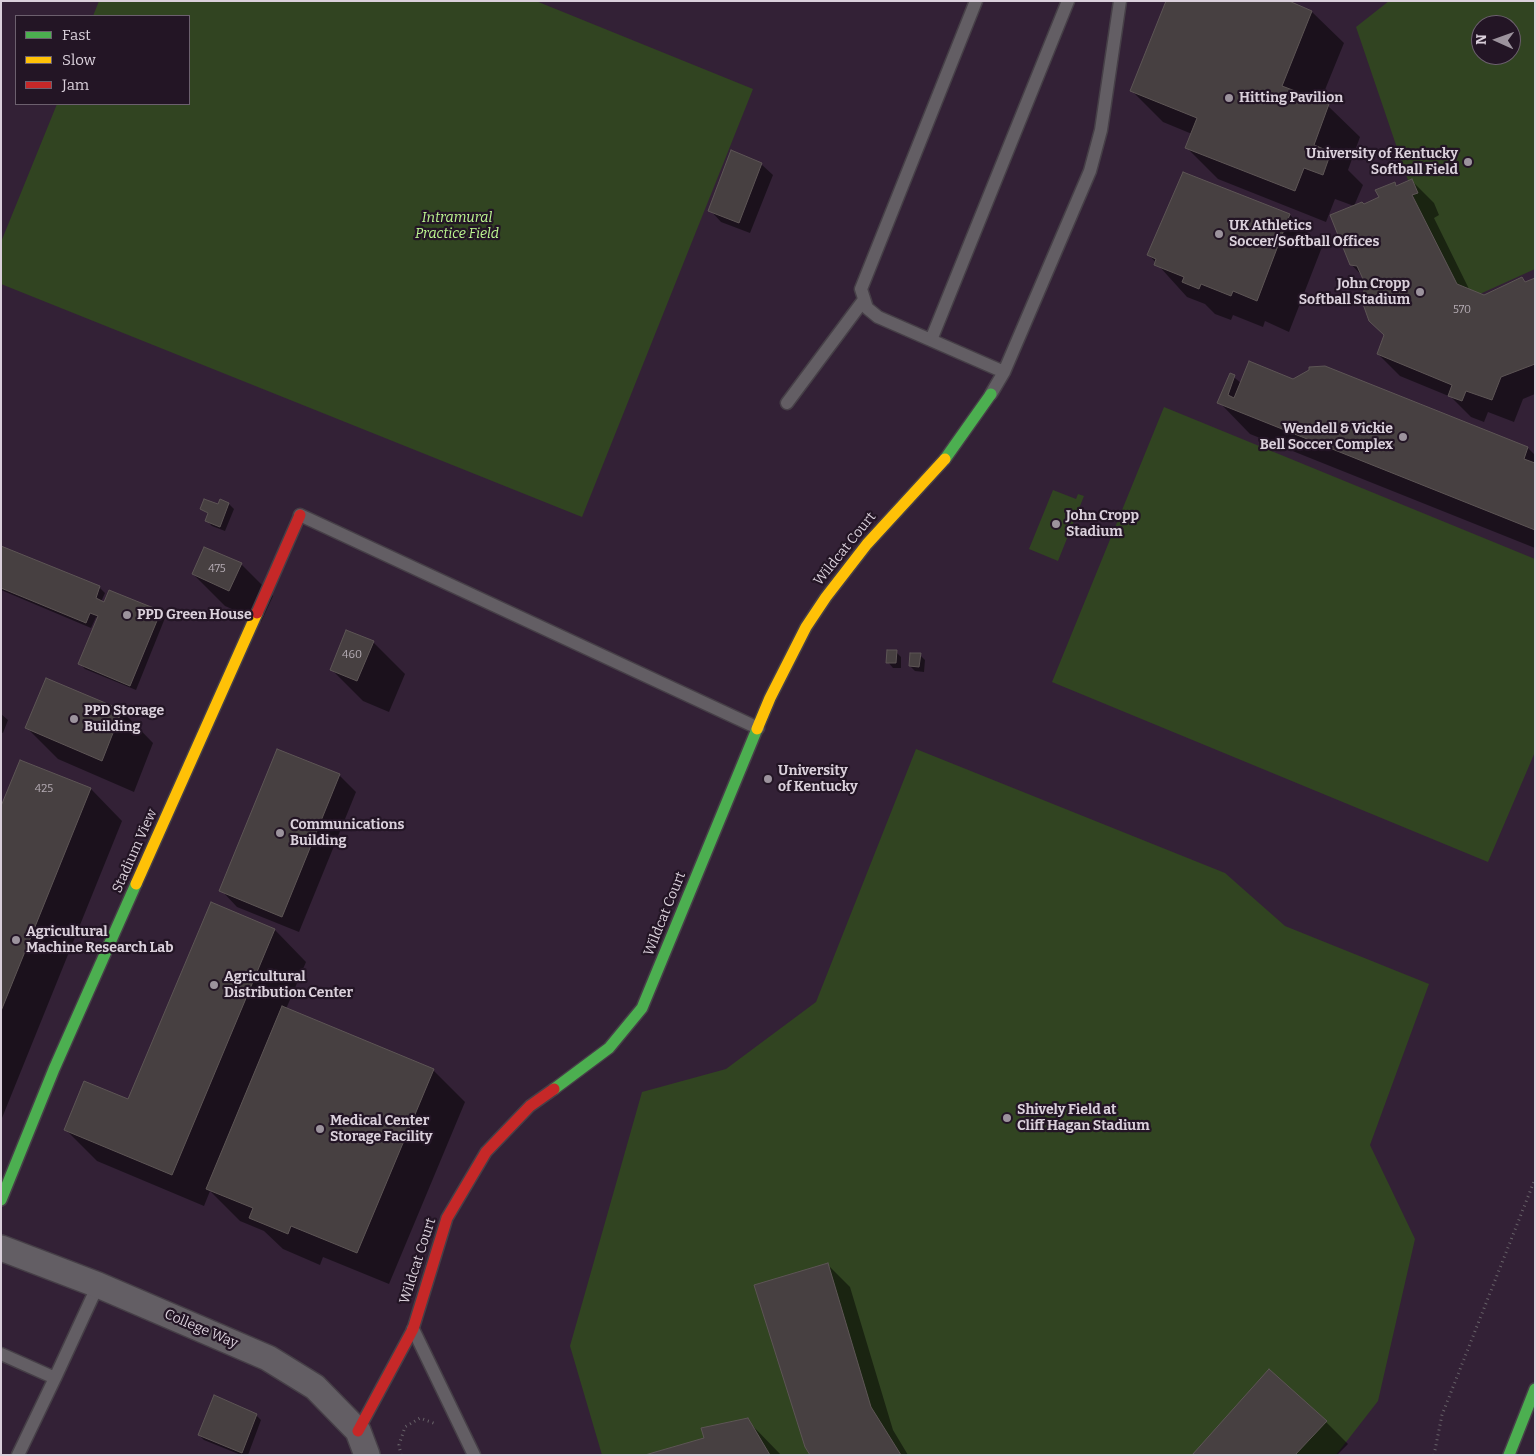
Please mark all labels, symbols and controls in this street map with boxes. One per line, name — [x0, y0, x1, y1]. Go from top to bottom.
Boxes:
legend — [15, 15, 190, 105]
north arrow — [1471, 15, 1521, 65]
text: Fast — [62, 26, 91, 44]
text: N — [1473, 34, 1490, 45]
text: Slow — [62, 51, 96, 69]
text: Jam — [62, 76, 89, 94]
place label: Hitting Pavilion — [1239, 90, 1343, 106]
marker: Hitting Pavilion — [1223, 92, 1235, 104]
place label: University of Kentucky Softball Field — [1306, 146, 1458, 178]
marker: University of Kentucky Softball Field — [1462, 156, 1474, 168]
park label: Intramural Practice Field — [415, 210, 499, 242]
place label: UK Athletics Soccer/Softball Offices — [1229, 218, 1379, 250]
marker: UK Athletics Soccer/Softball Offices — [1213, 228, 1225, 240]
place label: John Cropp Softball Stadium — [1299, 276, 1410, 308]
marker: John Cropp Softball Stadium — [1414, 286, 1426, 298]
house number: 570 — [1453, 303, 1471, 317]
place label: Wendell & Vickie Bell Soccer Complex — [1260, 421, 1393, 454]
marker: Wendell & Vickie Bell Soccer Complex — [1397, 431, 1409, 443]
place label: John Cropp Stadium — [1066, 508, 1139, 540]
street label: Wildcat Court — [810, 509, 880, 589]
marker: John Cropp Stadium — [1050, 518, 1062, 530]
house number: 475 — [208, 562, 226, 576]
place label: PPD Green House — [137, 607, 252, 623]
marker: PPD Green House — [121, 609, 133, 621]
house number: 460 — [342, 648, 362, 662]
place label: PPD Storage Building — [84, 703, 164, 736]
marker: PPD Storage Building — [68, 713, 80, 725]
place label: University of Kentucky — [778, 763, 858, 796]
marker: University of Kentucky — [762, 773, 774, 785]
house number: 425 — [35, 782, 53, 796]
street label: Stadium View — [109, 806, 161, 896]
place label: Communications Building — [290, 817, 404, 850]
marker: Communications Building — [274, 827, 286, 839]
street label: Wildcat Court — [640, 869, 690, 959]
place label: Agricultural Machine Research Lab — [26, 924, 173, 956]
marker: Agricultural Machine Research Lab — [10, 934, 22, 946]
place label: Agricultural Distribution Center — [224, 969, 353, 1002]
marker: Agricultural Distribution Center — [208, 979, 220, 991]
place label: Shively Field at Cliff Hagan Stadium — [1017, 1102, 1150, 1134]
marker: Shively Field at Cliff Hagan Stadium — [1001, 1112, 1013, 1124]
place label: Medical Center Storage Facility — [330, 1113, 433, 1146]
marker: Medical Center Storage Facility — [314, 1123, 326, 1135]
street label: Wildcat Court — [396, 1216, 440, 1306]
street label: College Way — [162, 1306, 240, 1352]

